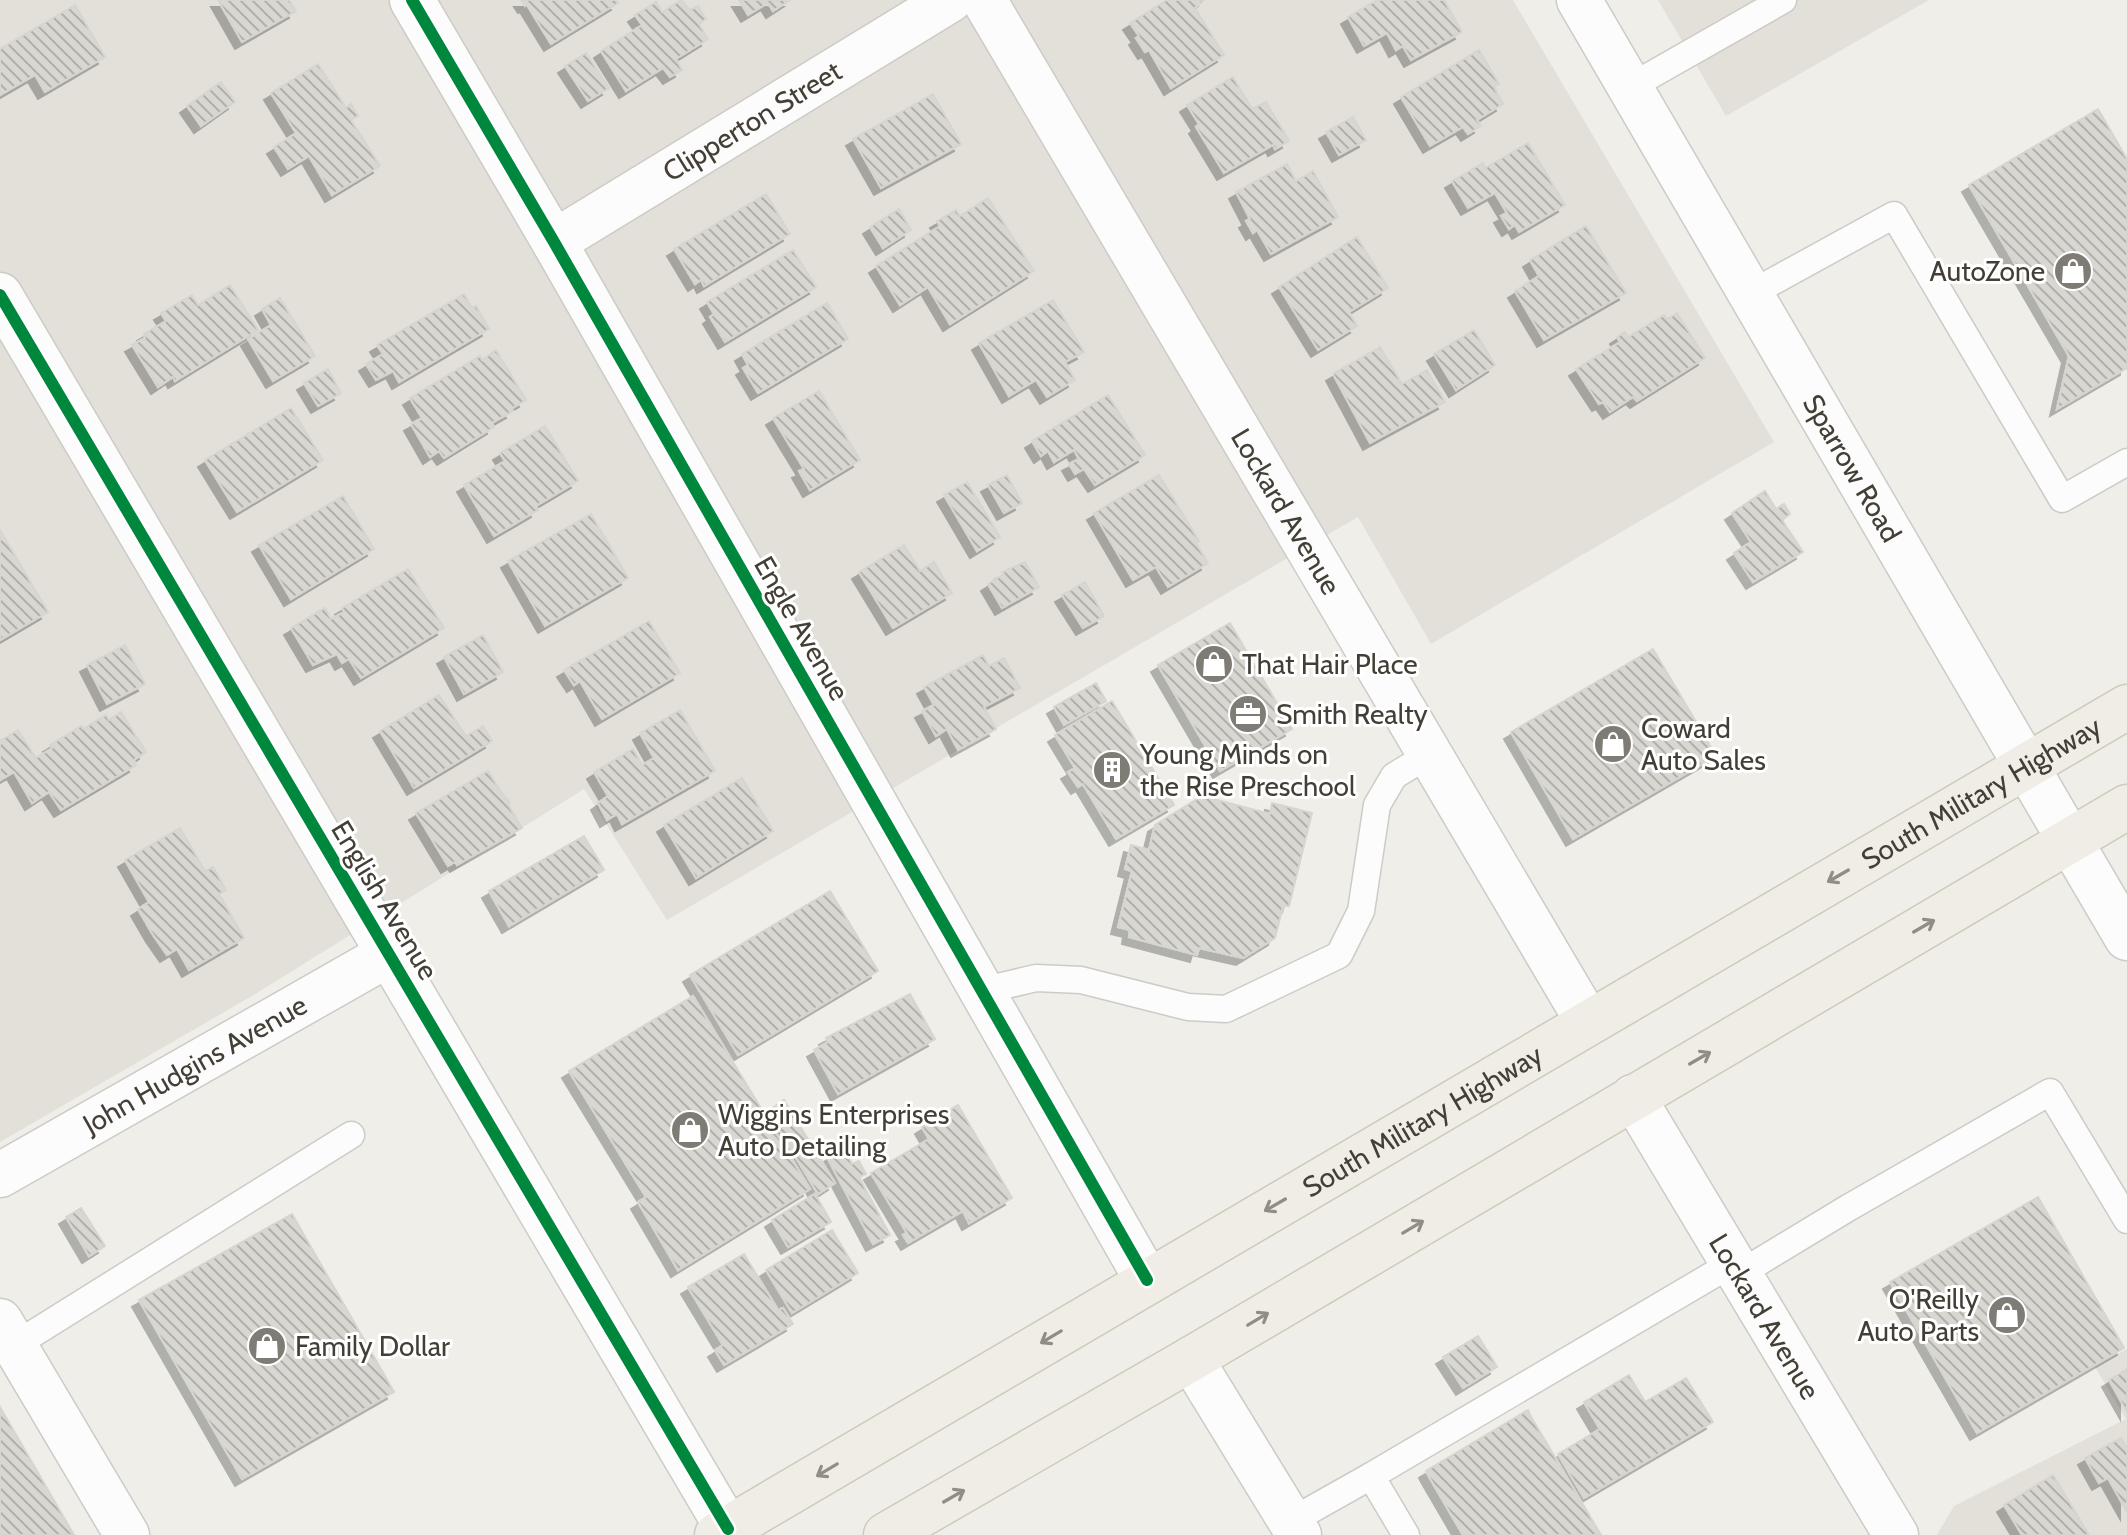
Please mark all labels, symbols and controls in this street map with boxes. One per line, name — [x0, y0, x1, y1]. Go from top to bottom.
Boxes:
street label: Clipperton Street — [657, 54, 847, 188]
shop icon: AutoZone — [2052, 250, 2094, 292]
place label: AutoZone — [1930, 254, 2045, 288]
street label: Sparrow Road — [1796, 388, 1909, 548]
street label: Lockard Avenue — [1224, 422, 1348, 600]
street label: Engle Avenue — [747, 550, 857, 706]
shop icon: That Hair Place — [1193, 643, 1235, 685]
place label: That Hair Place — [1242, 647, 1418, 681]
office icon: Smith Realty — [1227, 693, 1269, 735]
place label: Smith Realty — [1276, 697, 1428, 731]
street label: South Military Highway — [1855, 709, 2107, 876]
place label: Coward Auto Sales — [1641, 711, 1766, 777]
shop icon: Coward Auto Sales — [1592, 723, 1634, 765]
place label: Young Minds on the Rise Preschool — [1139, 737, 1356, 803]
building icon: Young Minds on the Rise Preschool — [1091, 749, 1133, 791]
street label: English Avenue — [324, 814, 446, 986]
one-way arrow — [1827, 868, 1850, 884]
one-way arrow — [1912, 918, 1935, 934]
street label: John Hudgins Avenue — [76, 987, 313, 1142]
street label: South Military Highway — [1296, 1037, 1548, 1204]
one-way arrow — [1688, 1050, 1711, 1066]
place label: Wiggins Enterprises Auto Detailing — [718, 1097, 949, 1163]
shop icon: Wiggins Enterprises Auto Detailing — [669, 1109, 711, 1151]
one-way arrow — [1264, 1197, 1287, 1213]
one-way arrow — [1401, 1219, 1425, 1234]
street label: Lockard Avenue — [1702, 1228, 1827, 1405]
place label: O'Reilly Auto Parts — [1857, 1282, 1979, 1348]
shop icon: O'Reilly Auto Parts — [1986, 1294, 2028, 1336]
one-way arrow — [1246, 1311, 1269, 1327]
shop icon: Family Dollar — [246, 1325, 288, 1367]
place label: Family Dollar — [295, 1329, 450, 1363]
one-way arrow — [1040, 1329, 1063, 1345]
one-way arrow — [816, 1462, 839, 1478]
one-way arrow — [942, 1488, 965, 1504]

